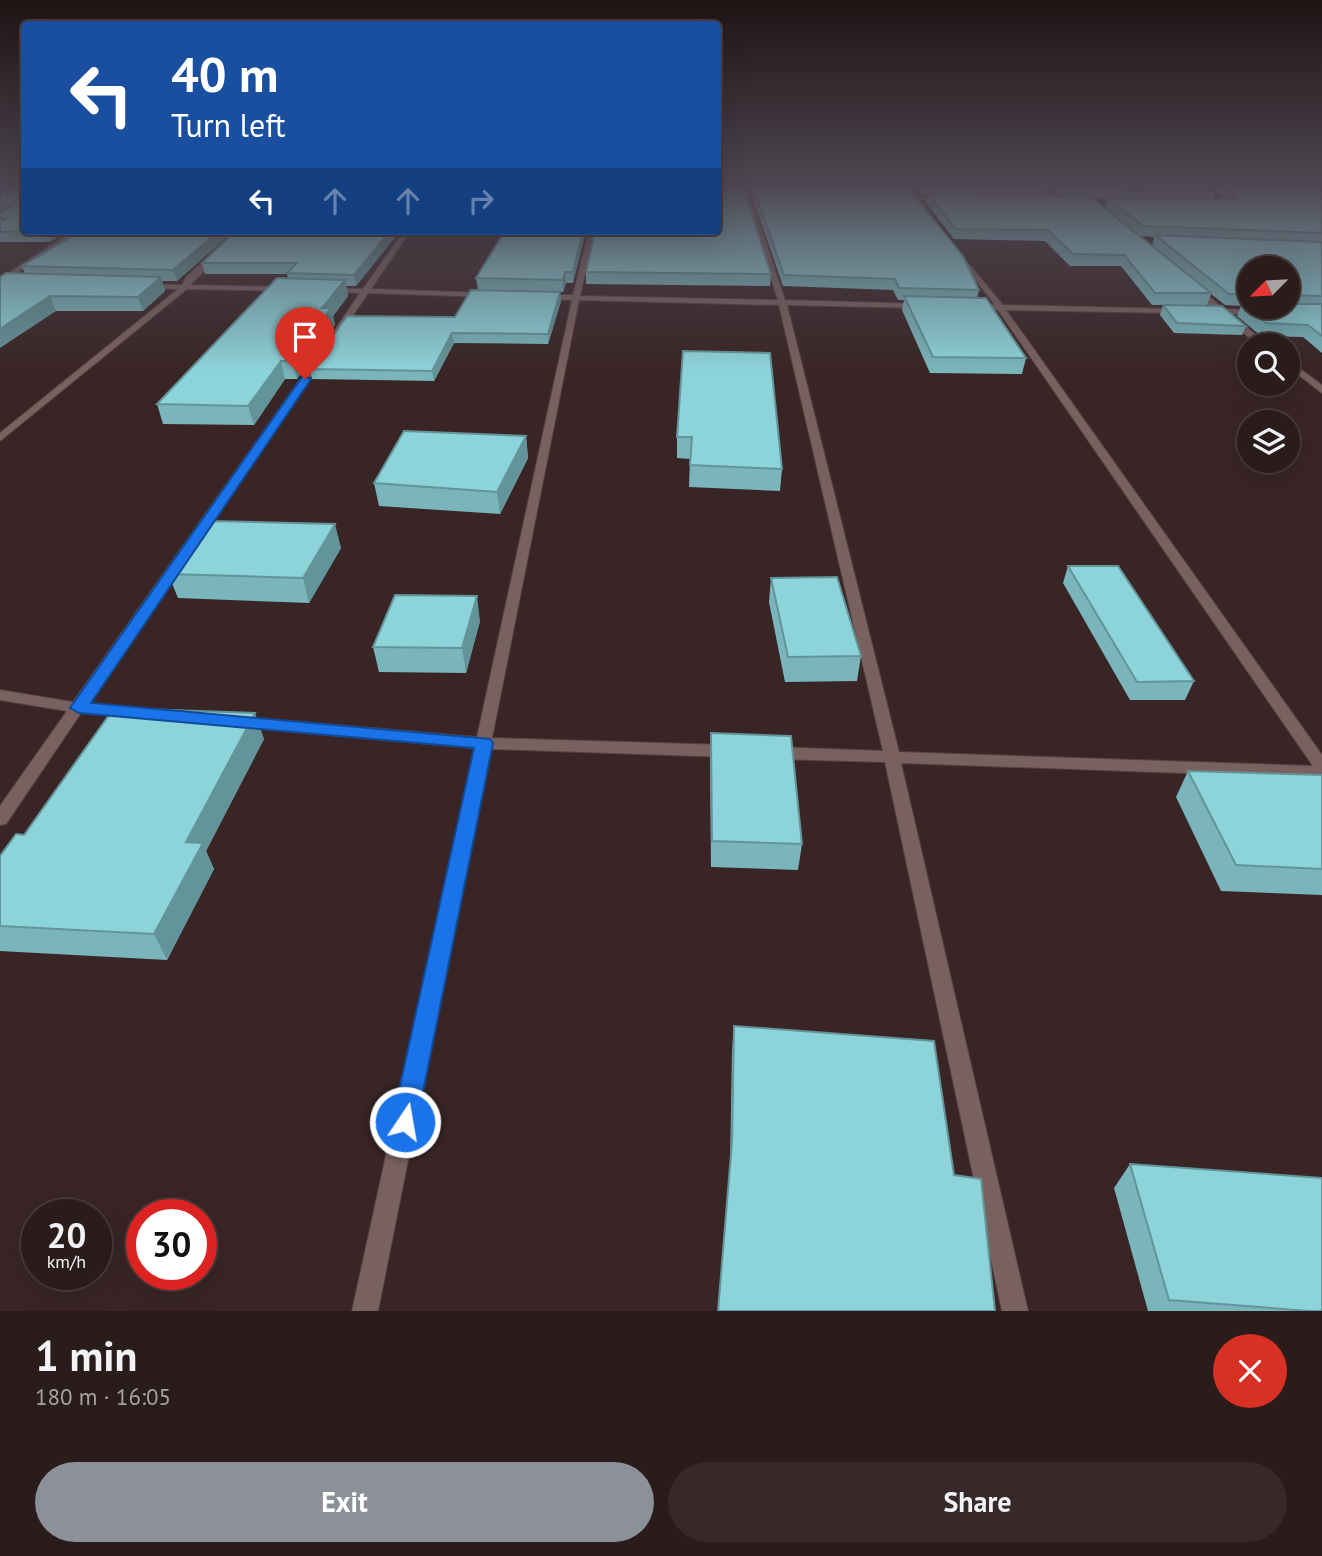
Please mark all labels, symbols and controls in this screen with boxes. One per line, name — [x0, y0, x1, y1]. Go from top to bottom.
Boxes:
text: 40 m — [171, 42, 278, 106]
icon: left — [56, 49, 147, 140]
text: Turn left — [171, 104, 286, 146]
icon: left — [243, 182, 281, 220]
icon: ahead — [316, 182, 354, 220]
icon: ahead — [389, 182, 427, 220]
icon: right — [462, 182, 500, 220]
north arrow — [1237, 256, 1300, 318]
map controls — [1237, 256, 1300, 473]
pin — [275, 307, 335, 379]
icon: arrive — [286, 318, 324, 356]
button: search — [1237, 333, 1300, 396]
button: layers — [1237, 410, 1300, 473]
position arrow — [368, 1085, 442, 1159]
speed limit sign: 30 — [126, 1199, 217, 1290]
text: 20 — [47, 1212, 86, 1258]
text: km/h — [47, 1250, 86, 1273]
text: 1 min — [35, 1328, 137, 1383]
button: close — [1213, 1334, 1287, 1408]
text: 180 m · 16:05 — [35, 1382, 171, 1411]
button: Exit — [35, 1462, 654, 1542]
button: Share — [668, 1462, 1287, 1542]

